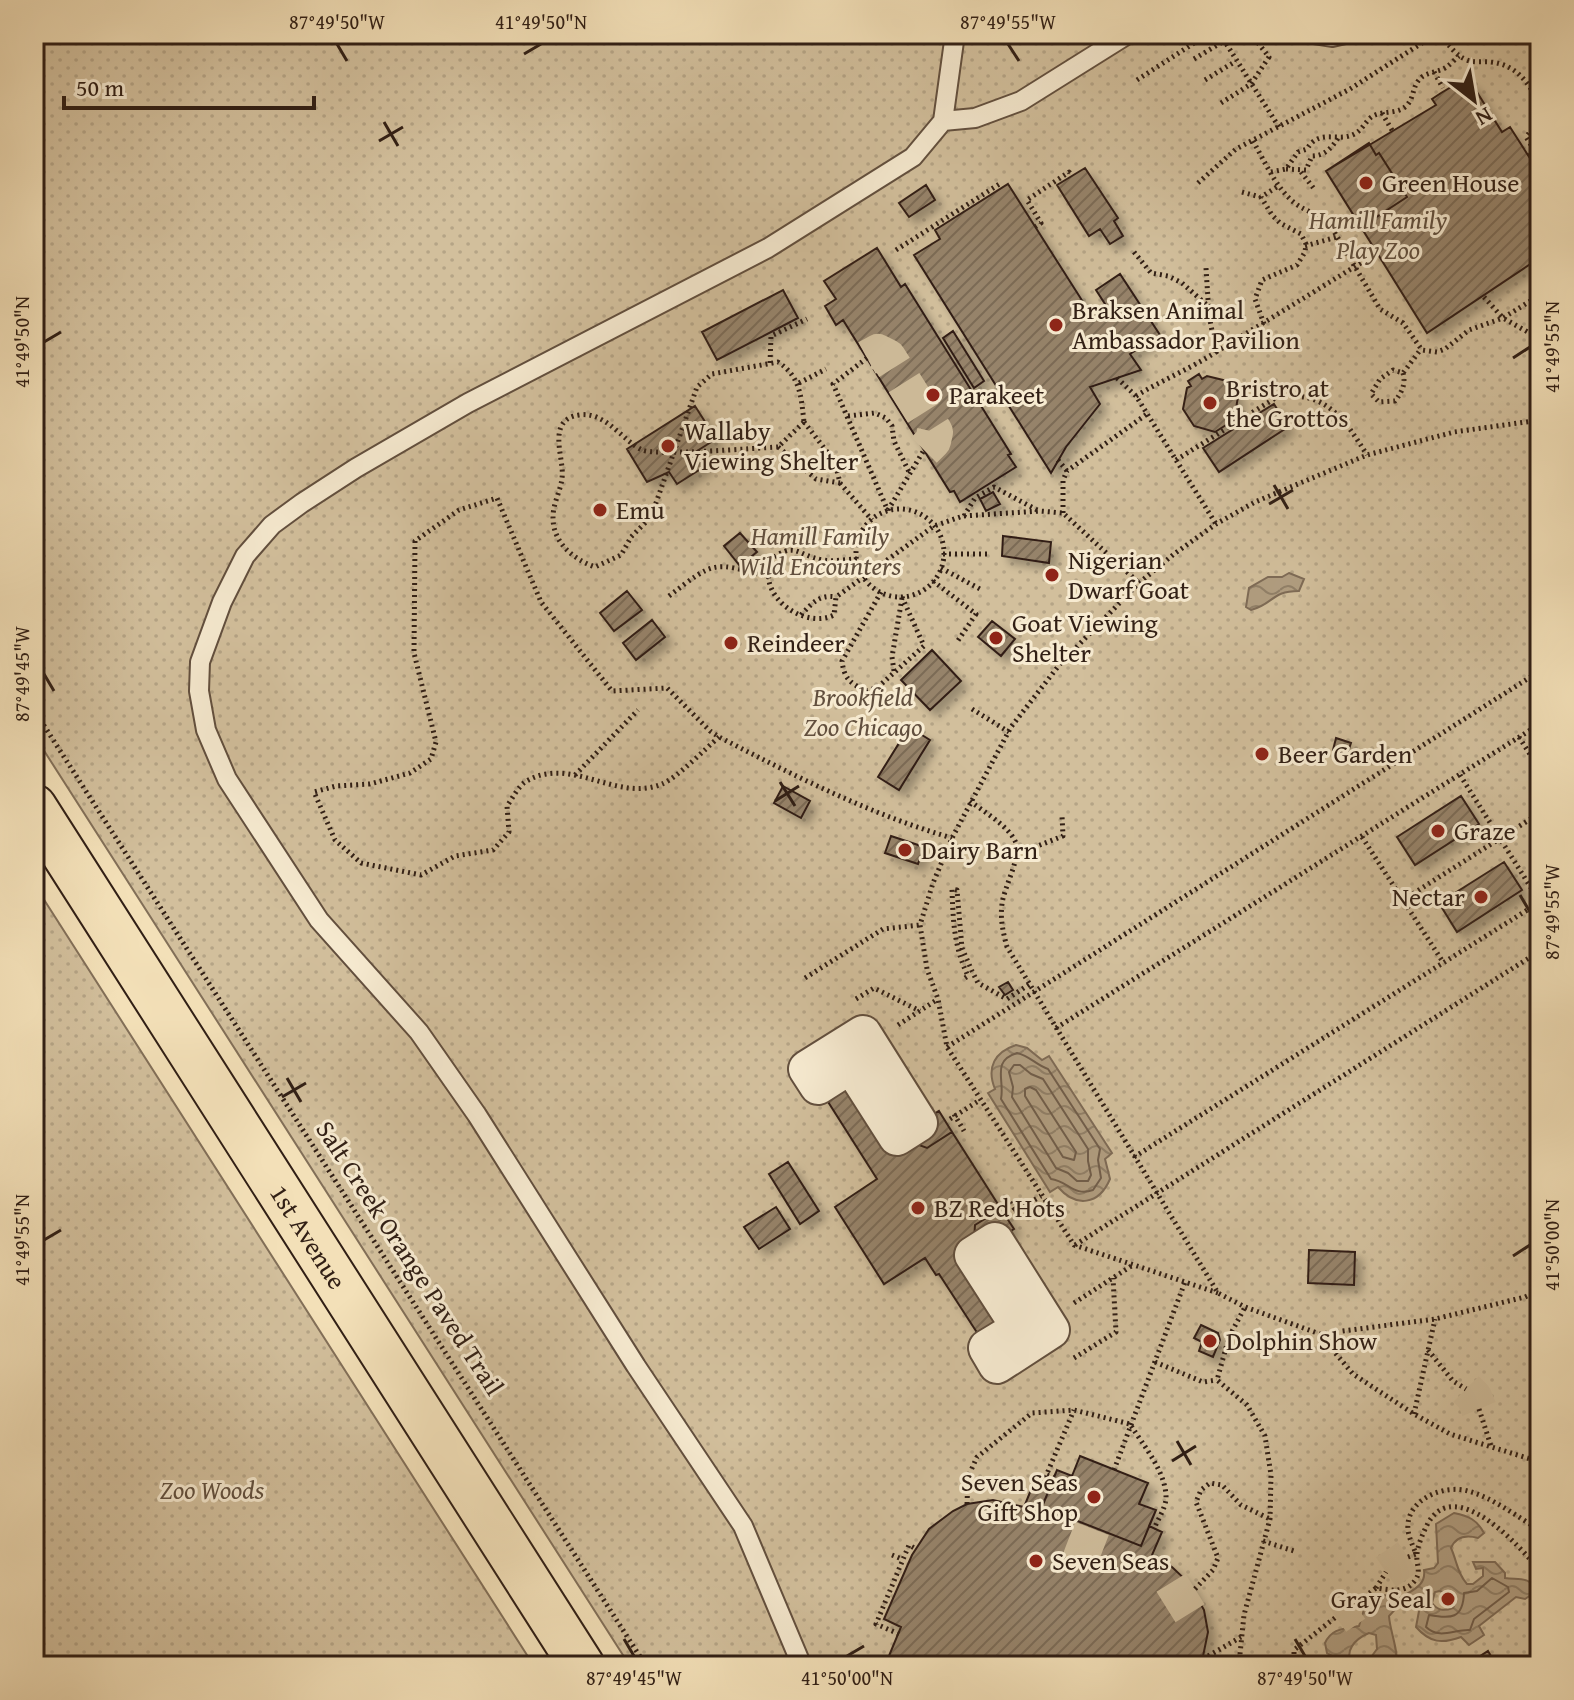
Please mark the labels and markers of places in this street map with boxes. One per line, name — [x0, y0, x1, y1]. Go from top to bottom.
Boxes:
place label: Green House — [1382, 163, 1519, 202]
marker: Green House — [1357, 174, 1375, 192]
place label: Braksen Animal Ambassador Pavilion — [1072, 290, 1300, 359]
marker: Braksen Animal Ambassador Pavilion — [1047, 316, 1065, 334]
place label: Bristro at the Grottos — [1226, 368, 1349, 437]
place label: Parakeet — [949, 375, 1044, 414]
marker: Parakeet — [924, 386, 942, 404]
marker: Bristro at the Grottos — [1201, 394, 1219, 412]
place label: Wallaby Viewing Shelter — [684, 411, 859, 480]
marker: Wallaby Viewing Shelter — [659, 437, 677, 455]
place label: Emu — [616, 490, 664, 529]
marker: Emu — [591, 501, 609, 519]
place label: Nigerian Dwarf Goat — [1068, 540, 1189, 609]
marker: Nigerian Dwarf Goat — [1043, 566, 1061, 584]
place label: Goat Viewing Shelter — [1012, 603, 1158, 672]
place label: Reindeer — [747, 623, 845, 662]
marker: Goat Viewing Shelter — [987, 629, 1005, 647]
marker: Reindeer — [722, 634, 740, 652]
place label: Beer Garden — [1278, 734, 1413, 773]
marker: Beer Garden — [1253, 745, 1271, 763]
place label: Graze — [1454, 811, 1516, 850]
marker: Graze — [1429, 822, 1447, 840]
place label: Dairy Barn — [921, 830, 1039, 869]
marker: Dairy Barn — [896, 841, 914, 859]
place label: Nectar — [1392, 877, 1465, 916]
marker: Nectar — [1472, 888, 1490, 906]
place label: BZ Red Hots — [934, 1188, 1065, 1227]
marker: BZ Red Hots — [909, 1199, 927, 1217]
place label: Dolphin Show — [1226, 1321, 1378, 1360]
marker: Dolphin Show — [1201, 1332, 1219, 1350]
place label: Seven Seas Gift Shop — [961, 1462, 1078, 1531]
marker: Seven Seas Gift Shop — [1085, 1488, 1103, 1506]
place label: Seven Seas — [1052, 1541, 1169, 1580]
marker: Seven Seas — [1027, 1552, 1045, 1570]
place label: Gray Seal — [1331, 1579, 1432, 1618]
marker: Gray Seal — [1439, 1590, 1457, 1608]

